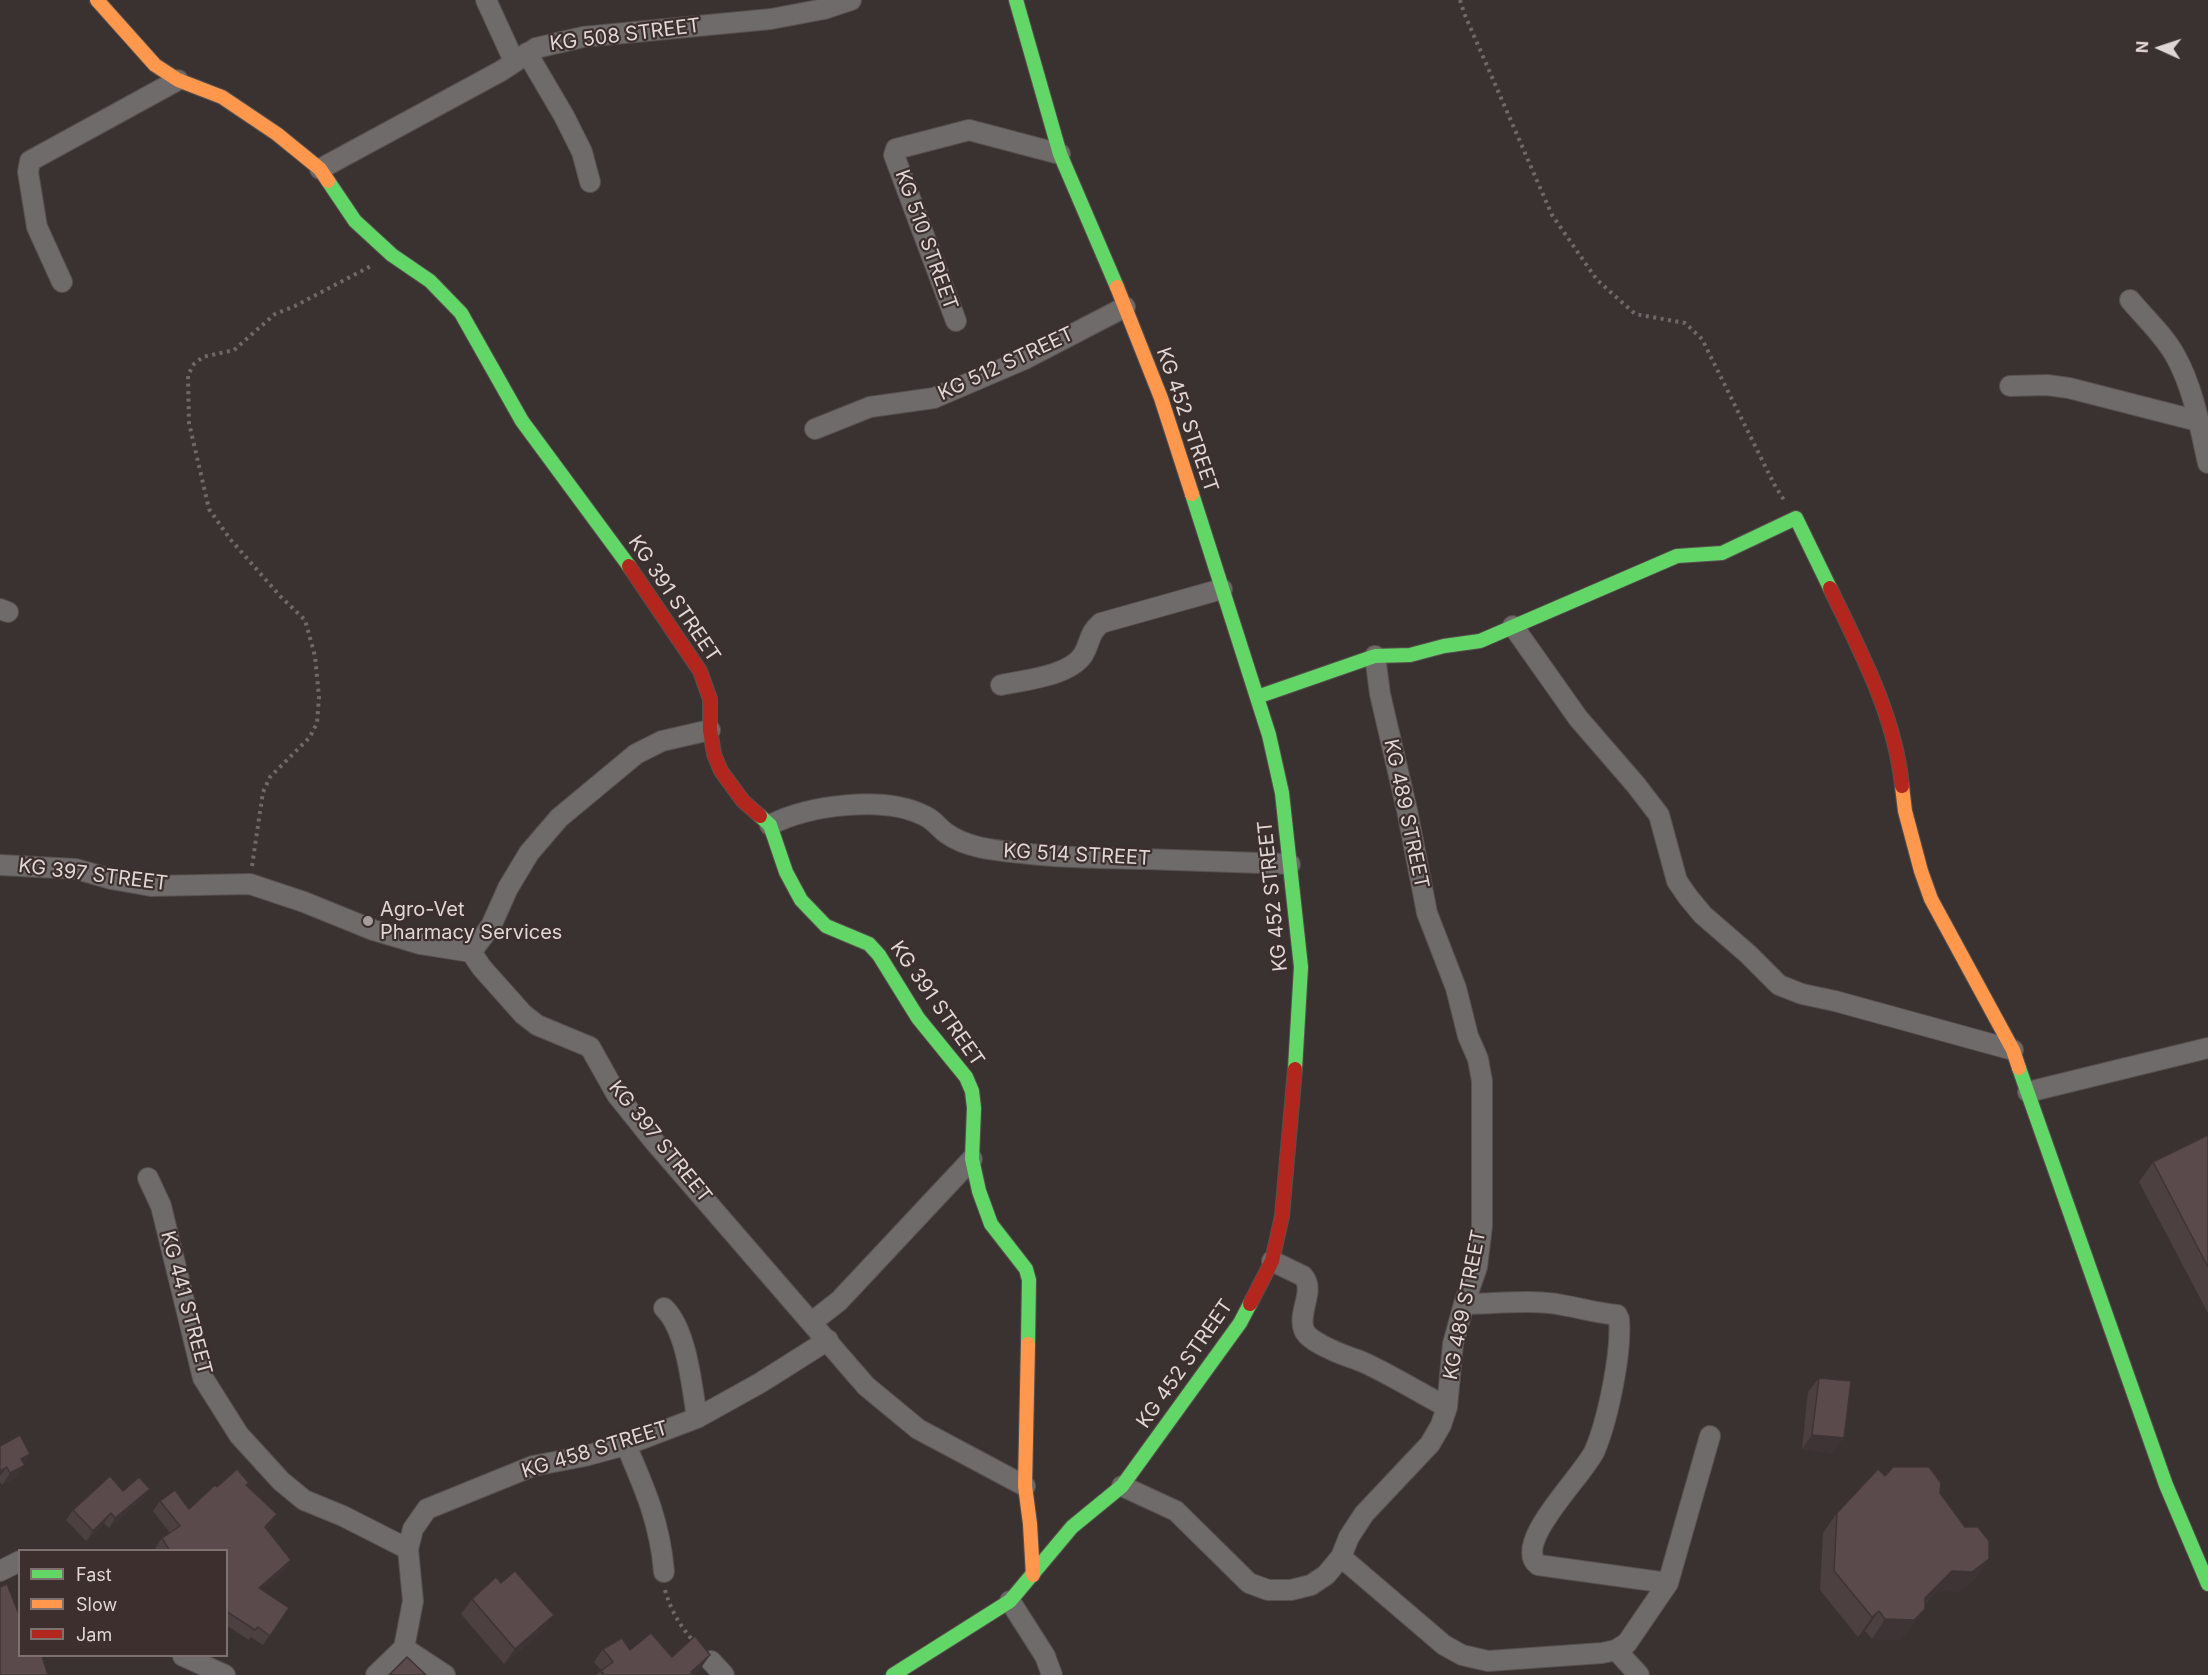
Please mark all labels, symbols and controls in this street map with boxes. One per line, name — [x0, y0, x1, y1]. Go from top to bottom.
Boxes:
street label: KG 508 STREET — [548, 14, 702, 56]
north arrow — [2130, 18, 2190, 78]
text: N — [2132, 40, 2152, 54]
street label: KG 510 STREET — [890, 167, 962, 313]
street label: KG 512 STREET — [934, 322, 1078, 406]
street label: KG 452 STREET — [1151, 344, 1223, 496]
street label: KG 391 STREET — [623, 531, 725, 667]
street label: KG 489 STREET — [1378, 737, 1434, 891]
street label: KG 452 STREET — [1253, 819, 1293, 973]
street label: KG 514 STREET — [1003, 839, 1151, 871]
street label: KG 397 STREET — [17, 854, 169, 896]
place label: Agro-Vet Pharmacy Services — [380, 898, 562, 945]
marker: Agro-Vet Pharmacy Services — [361, 914, 375, 928]
street label: KG 391 STREET — [885, 937, 989, 1071]
street label: KG 397 STREET — [603, 1076, 717, 1208]
street label: KG 441 STREET — [155, 1228, 217, 1378]
street label: KG 489 STREET — [1439, 1228, 1491, 1382]
street label: KG 452 STREET — [1132, 1295, 1238, 1433]
street label: KG 458 STREET — [519, 1416, 671, 1484]
legend — [18, 1549, 228, 1657]
text: Fast — [76, 1564, 112, 1585]
text: Slow — [76, 1594, 117, 1615]
text: Jam — [76, 1624, 112, 1645]

